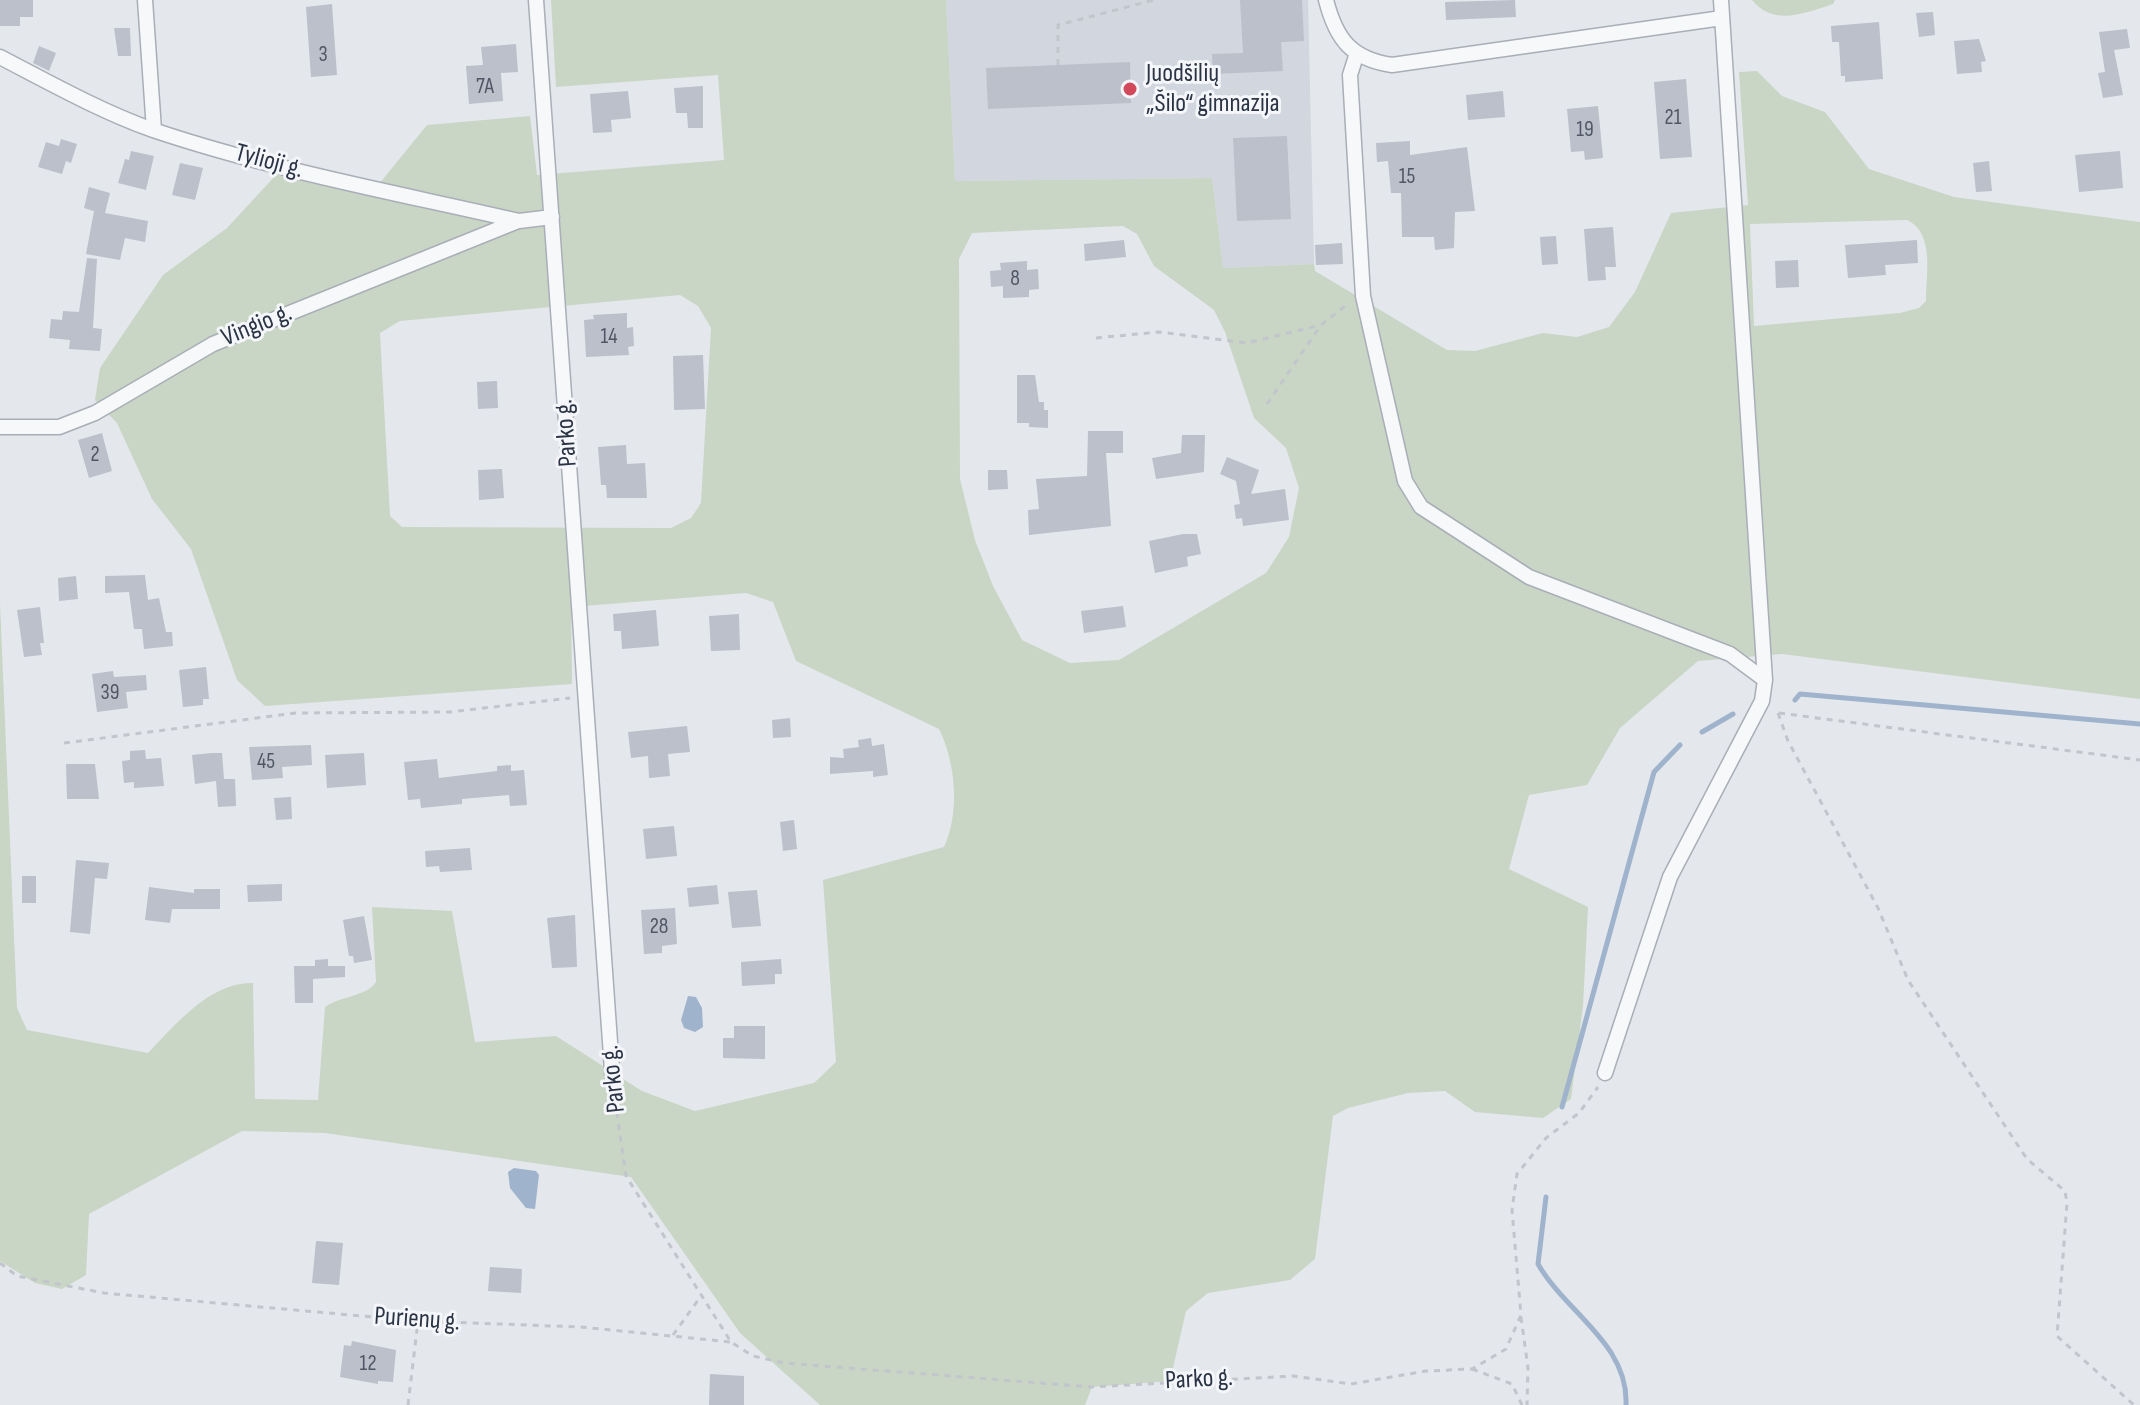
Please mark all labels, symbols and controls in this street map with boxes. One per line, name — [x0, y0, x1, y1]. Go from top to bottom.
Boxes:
house number: 3 — [318, 42, 328, 68]
place label: Juodšilių „Šilo“ gimnazija — [1146, 58, 1279, 120]
house number: 7A — [476, 74, 494, 100]
marker: Juodšilių „Šilo“ gimnazija — [1121, 80, 1139, 98]
house number: 21 — [1665, 105, 1681, 131]
house number: 19 — [1576, 117, 1594, 143]
street label: Tylioji g. — [231, 138, 307, 186]
house number: 15 — [1399, 164, 1415, 190]
house number: 8 — [1010, 266, 1020, 292]
street label: Vingio g. — [217, 298, 297, 354]
house number: 14 — [601, 324, 617, 350]
street label: Parko g. — [549, 398, 585, 468]
house number: 2 — [90, 442, 100, 468]
house number: 39 — [101, 680, 119, 706]
house number: 45 — [257, 749, 275, 775]
house number: 28 — [650, 914, 668, 940]
street label: Parko g. — [595, 1044, 633, 1114]
street label: Purienų g. — [373, 1301, 461, 1339]
house number: 12 — [359, 1351, 377, 1377]
street label: Parko g. — [1164, 1363, 1234, 1397]

